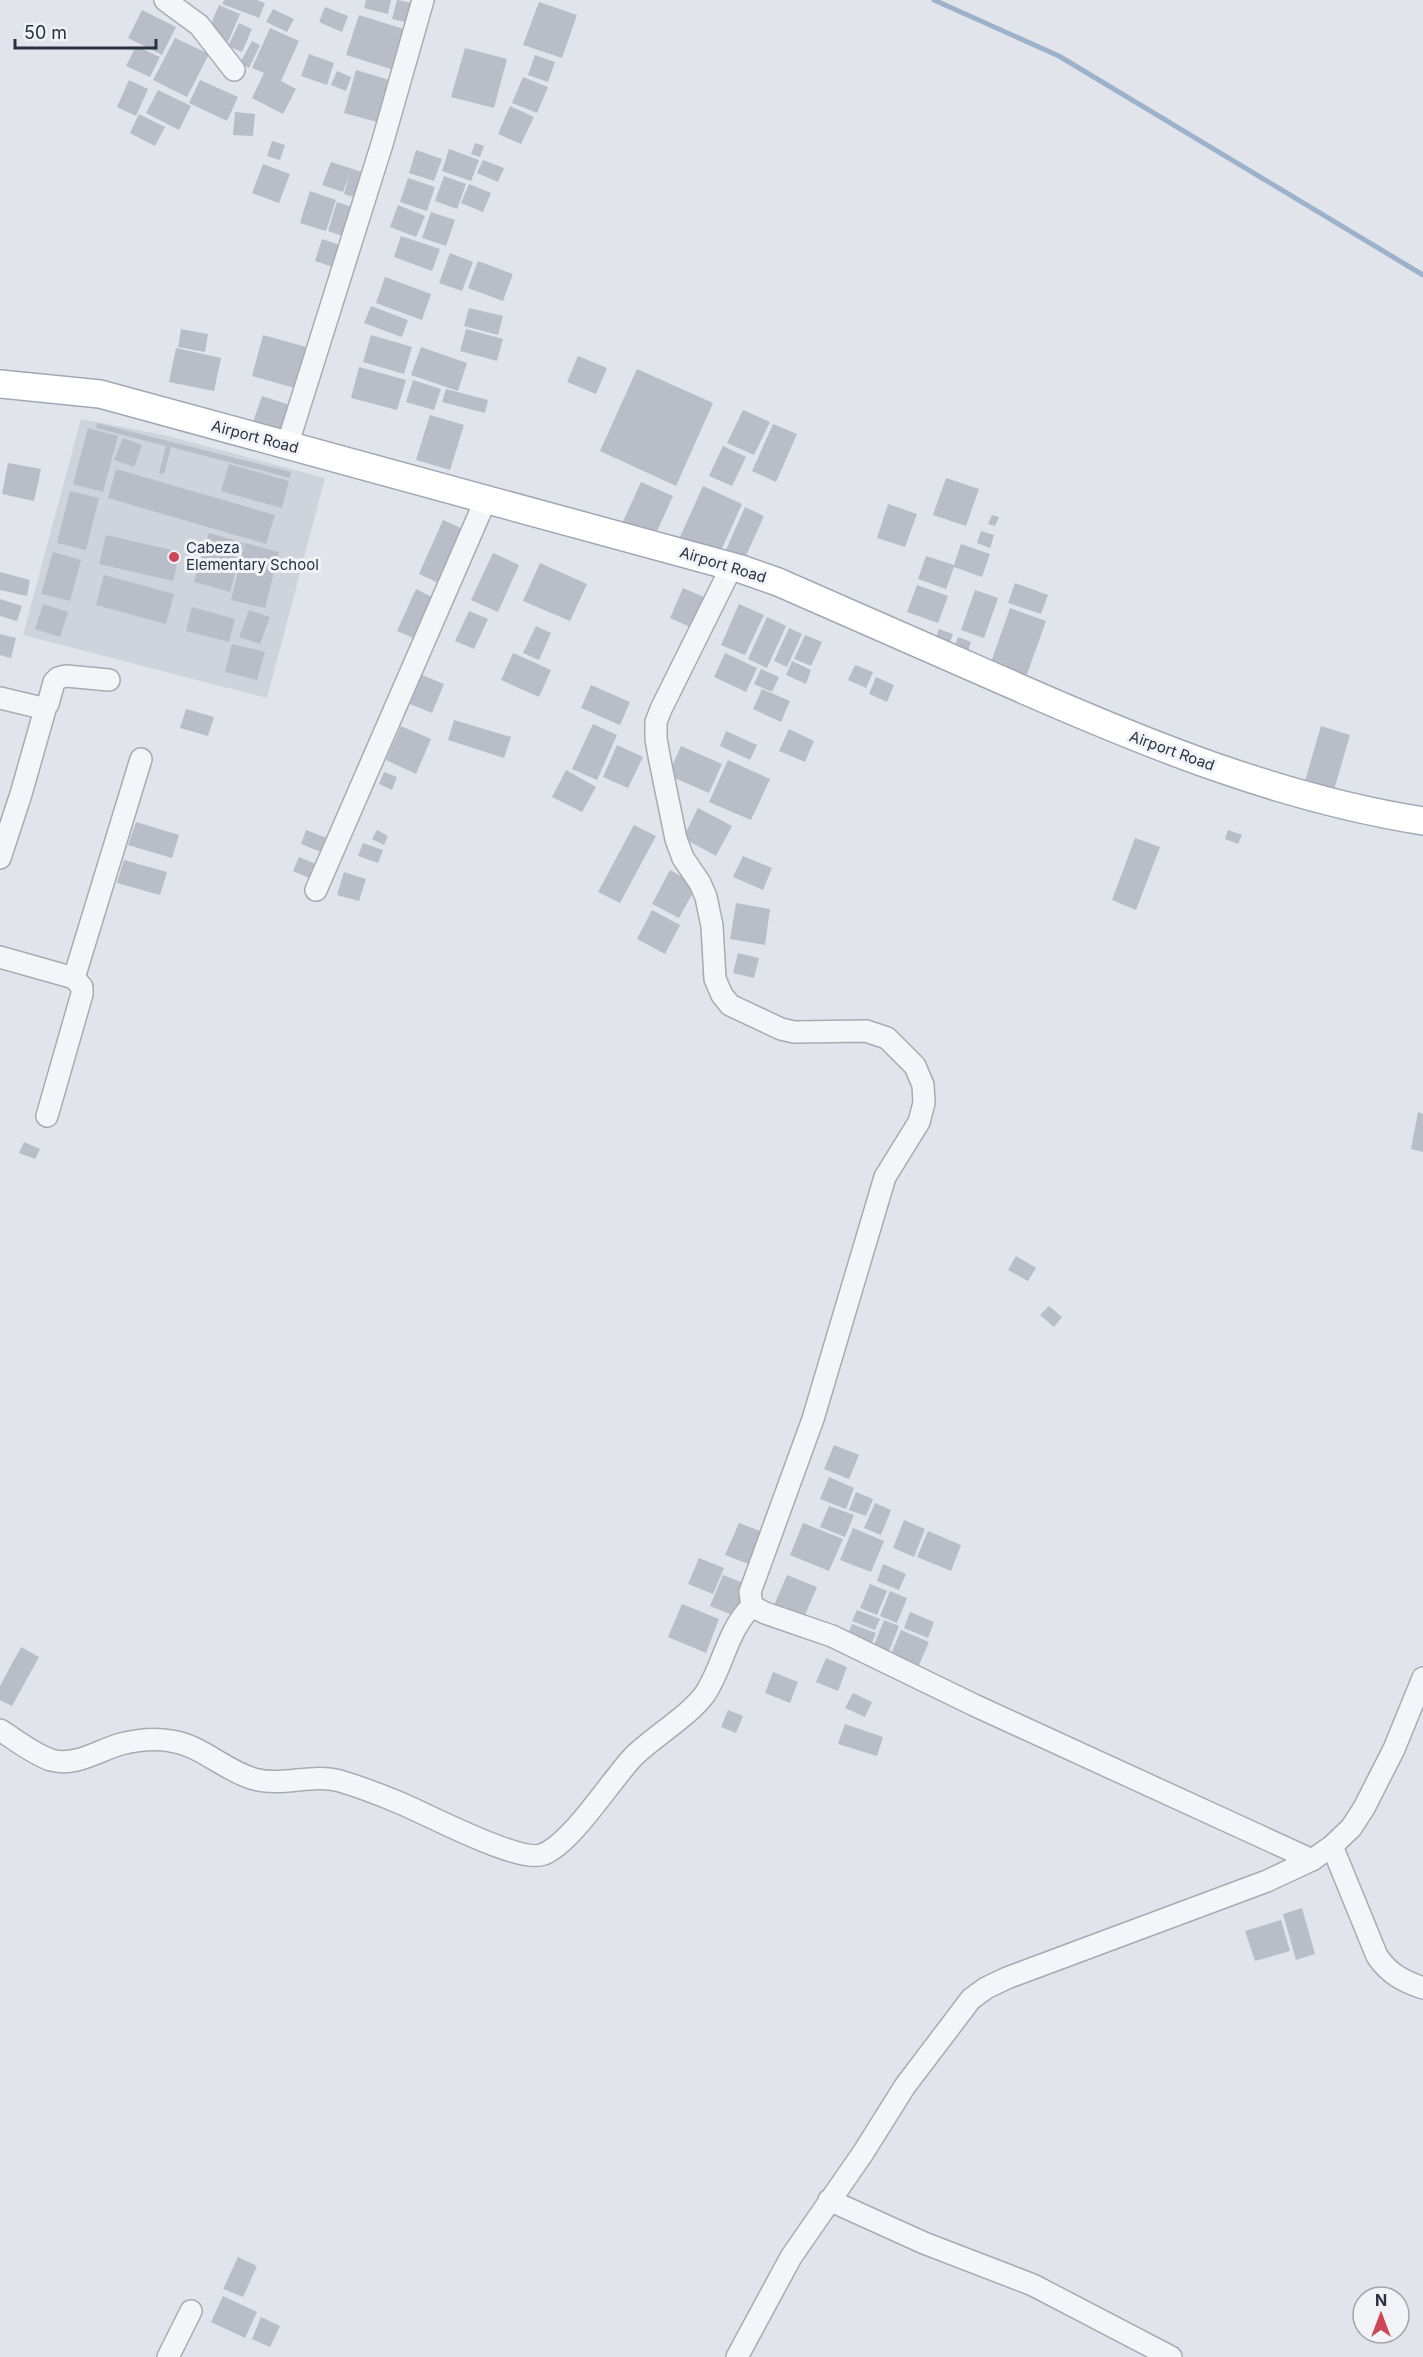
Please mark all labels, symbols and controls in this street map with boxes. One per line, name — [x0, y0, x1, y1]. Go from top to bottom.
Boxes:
scale bar — [15, 12, 156, 50]
text: 50 m — [24, 22, 67, 43]
street label: Airport Road — [210, 416, 301, 457]
place label: Cabeza Elementary School — [186, 538, 319, 574]
street label: Airport Road — [678, 542, 769, 587]
marker: Cabeza Elementary School — [167, 550, 181, 564]
street label: Airport Road — [1127, 726, 1217, 775]
north arrow — [1351, 2285, 1411, 2345]
text: N — [1375, 2290, 1387, 2310]

